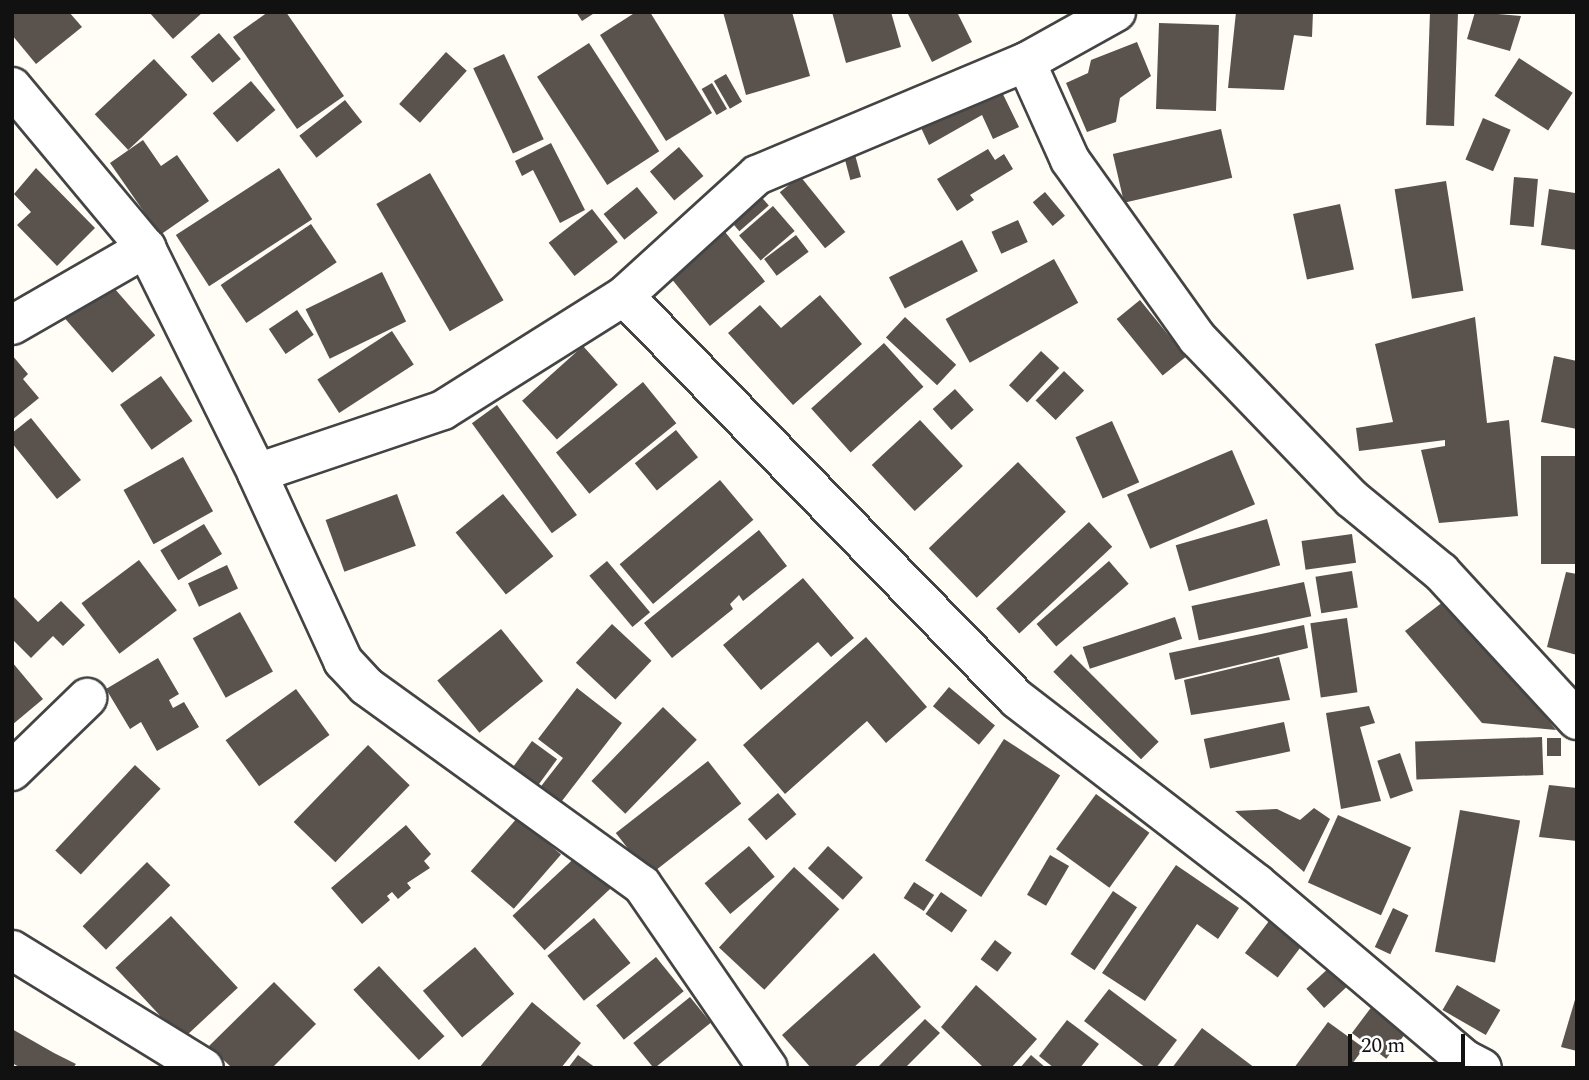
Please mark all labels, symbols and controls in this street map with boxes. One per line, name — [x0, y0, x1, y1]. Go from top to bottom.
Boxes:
scale bar — [1351, 1020, 1468, 1064]
text: 20 m — [1361, 1030, 1405, 1062]

